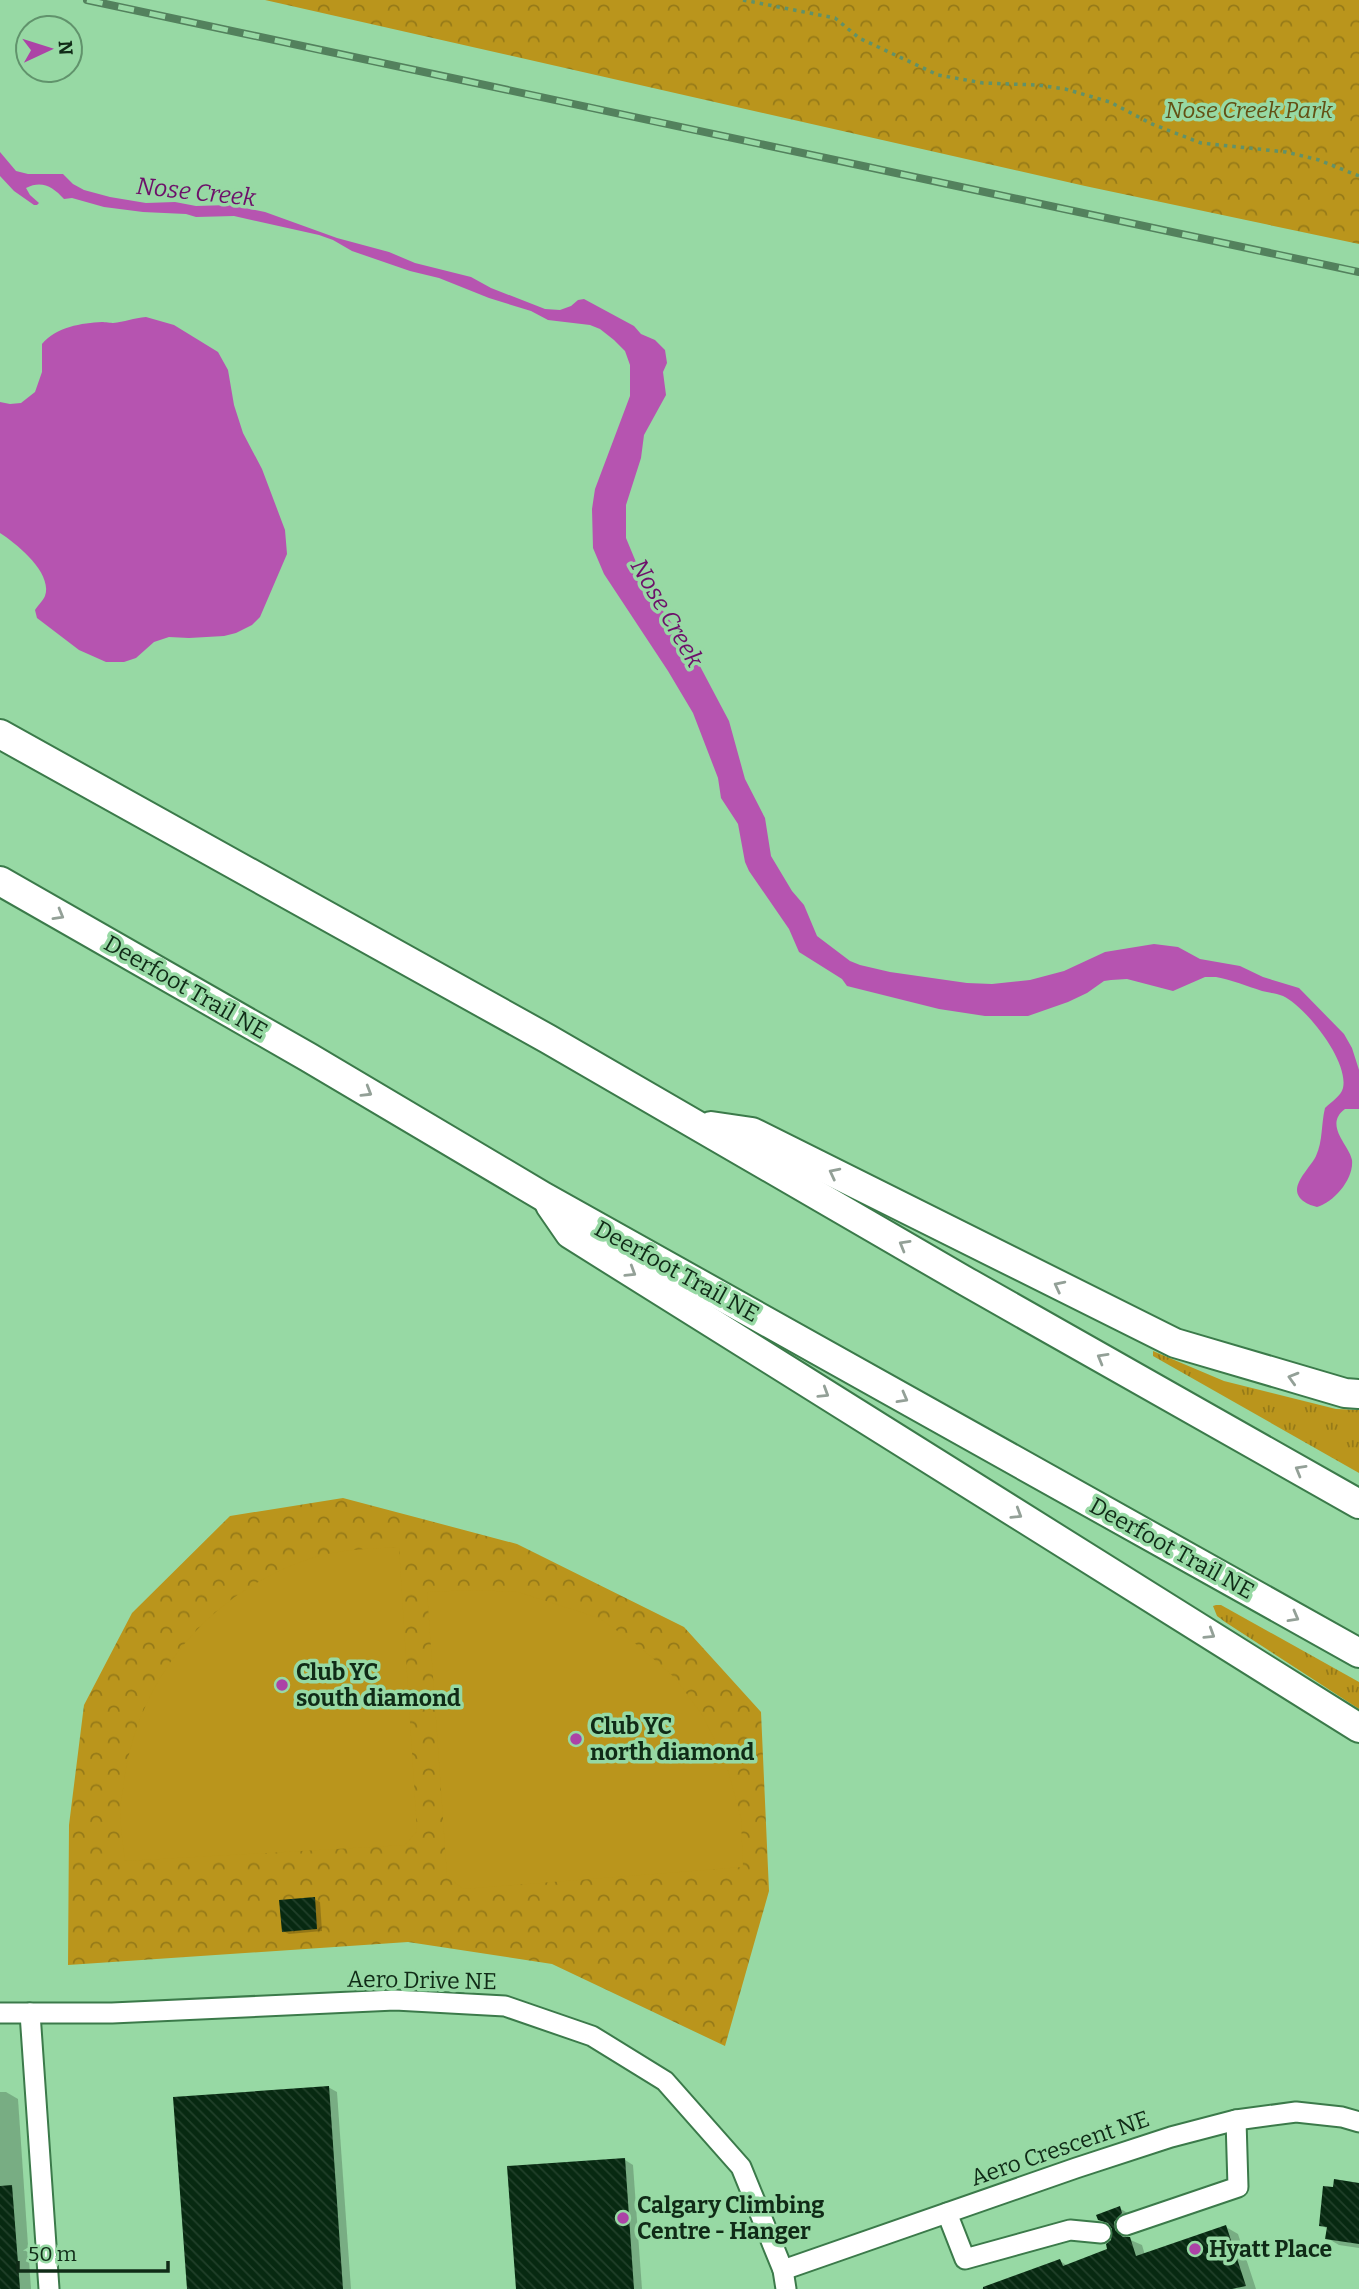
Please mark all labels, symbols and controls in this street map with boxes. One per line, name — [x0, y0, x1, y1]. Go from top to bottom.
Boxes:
north arrow — [14, 14, 84, 84]
text: N — [53, 40, 77, 56]
park label: Nose Creek Park — [1165, 96, 1333, 124]
water label: Nose Creek — [135, 172, 258, 212]
water label: Nose Creek — [625, 554, 710, 673]
one-way arrow — [52, 907, 65, 920]
street label: Deerfoot Trail NE — [99, 929, 273, 1045]
one-way arrow — [359, 1083, 372, 1096]
one-way arrow — [829, 1168, 841, 1182]
street label: Deerfoot Trail NE — [590, 1214, 764, 1328]
one-way arrow — [899, 1240, 912, 1253]
one-way arrow — [624, 1264, 637, 1277]
one-way arrow — [1054, 1280, 1067, 1294]
one-way arrow — [1096, 1353, 1109, 1366]
one-way arrow — [1287, 1371, 1299, 1386]
one-way arrow — [816, 1384, 829, 1397]
one-way arrow — [896, 1390, 908, 1403]
one-way arrow — [1294, 1465, 1307, 1478]
street label: Deerfoot Trail NE — [1085, 1491, 1259, 1605]
one-way arrow — [1009, 1505, 1022, 1518]
one-way arrow — [1286, 1609, 1299, 1622]
one-way arrow — [1202, 1626, 1215, 1639]
place label: Club YC south diamond — [296, 1658, 461, 1712]
marker: Club YC south diamond — [274, 1677, 290, 1693]
place label: Club YC north diamond — [590, 1712, 755, 1766]
marker: Club YC north diamond — [568, 1731, 584, 1747]
street label: Aero Drive NE — [347, 1965, 497, 1995]
street label: Aero Crescent NE — [967, 2104, 1153, 2192]
place label: Calgary Climbing Centre - Hanger — [637, 2191, 824, 2245]
marker: Calgary Climbing Centre - Hanger — [615, 2210, 631, 2226]
scale bar — [18, 2230, 168, 2274]
place label: Hyatt Place — [1209, 2235, 1332, 2263]
text: 50 m — [28, 2241, 77, 2267]
marker: Hyatt Place — [1187, 2241, 1203, 2257]

